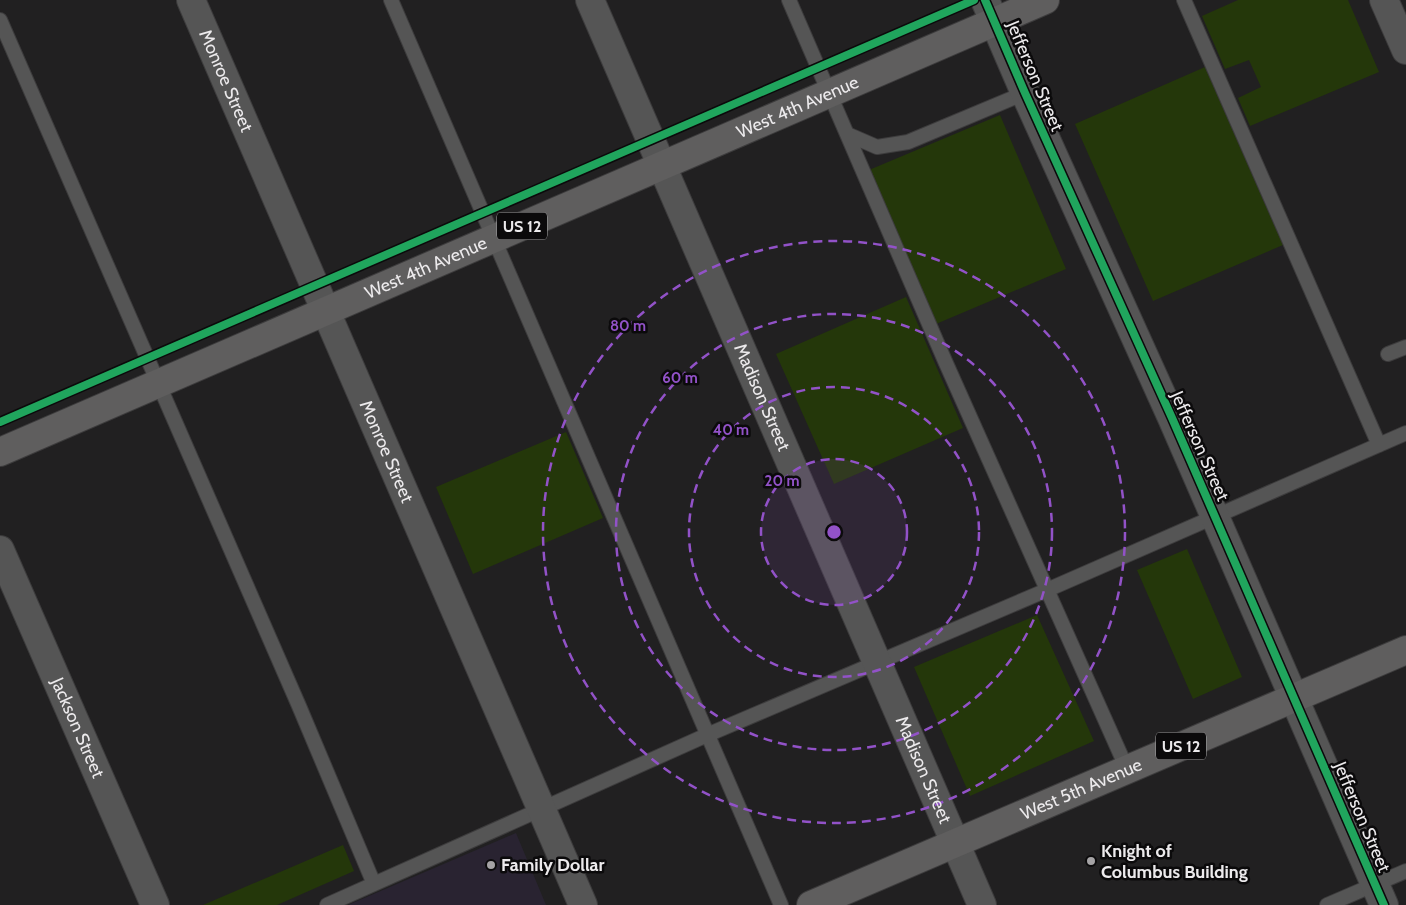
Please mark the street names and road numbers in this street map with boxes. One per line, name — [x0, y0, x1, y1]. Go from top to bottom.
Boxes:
street label: Jefferson Street — [1001, 17, 1068, 135]
street label: Monroe Street — [194, 26, 258, 135]
street label: West 4th Avenue — [733, 71, 862, 143]
road number: US 12 — [497, 212, 547, 240]
street label: West 4th Avenue — [362, 232, 490, 304]
street label: Madison Street — [729, 340, 795, 454]
street label: Jefferson Street — [1166, 387, 1234, 504]
street label: Monroe Street — [355, 397, 418, 506]
street label: Jackson Street — [46, 673, 109, 781]
street label: Madison Street — [891, 713, 956, 827]
road number: US 12 — [1156, 732, 1206, 759]
street label: West 5th Avenue — [1017, 753, 1145, 825]
street label: Jefferson Street — [1328, 758, 1395, 876]

